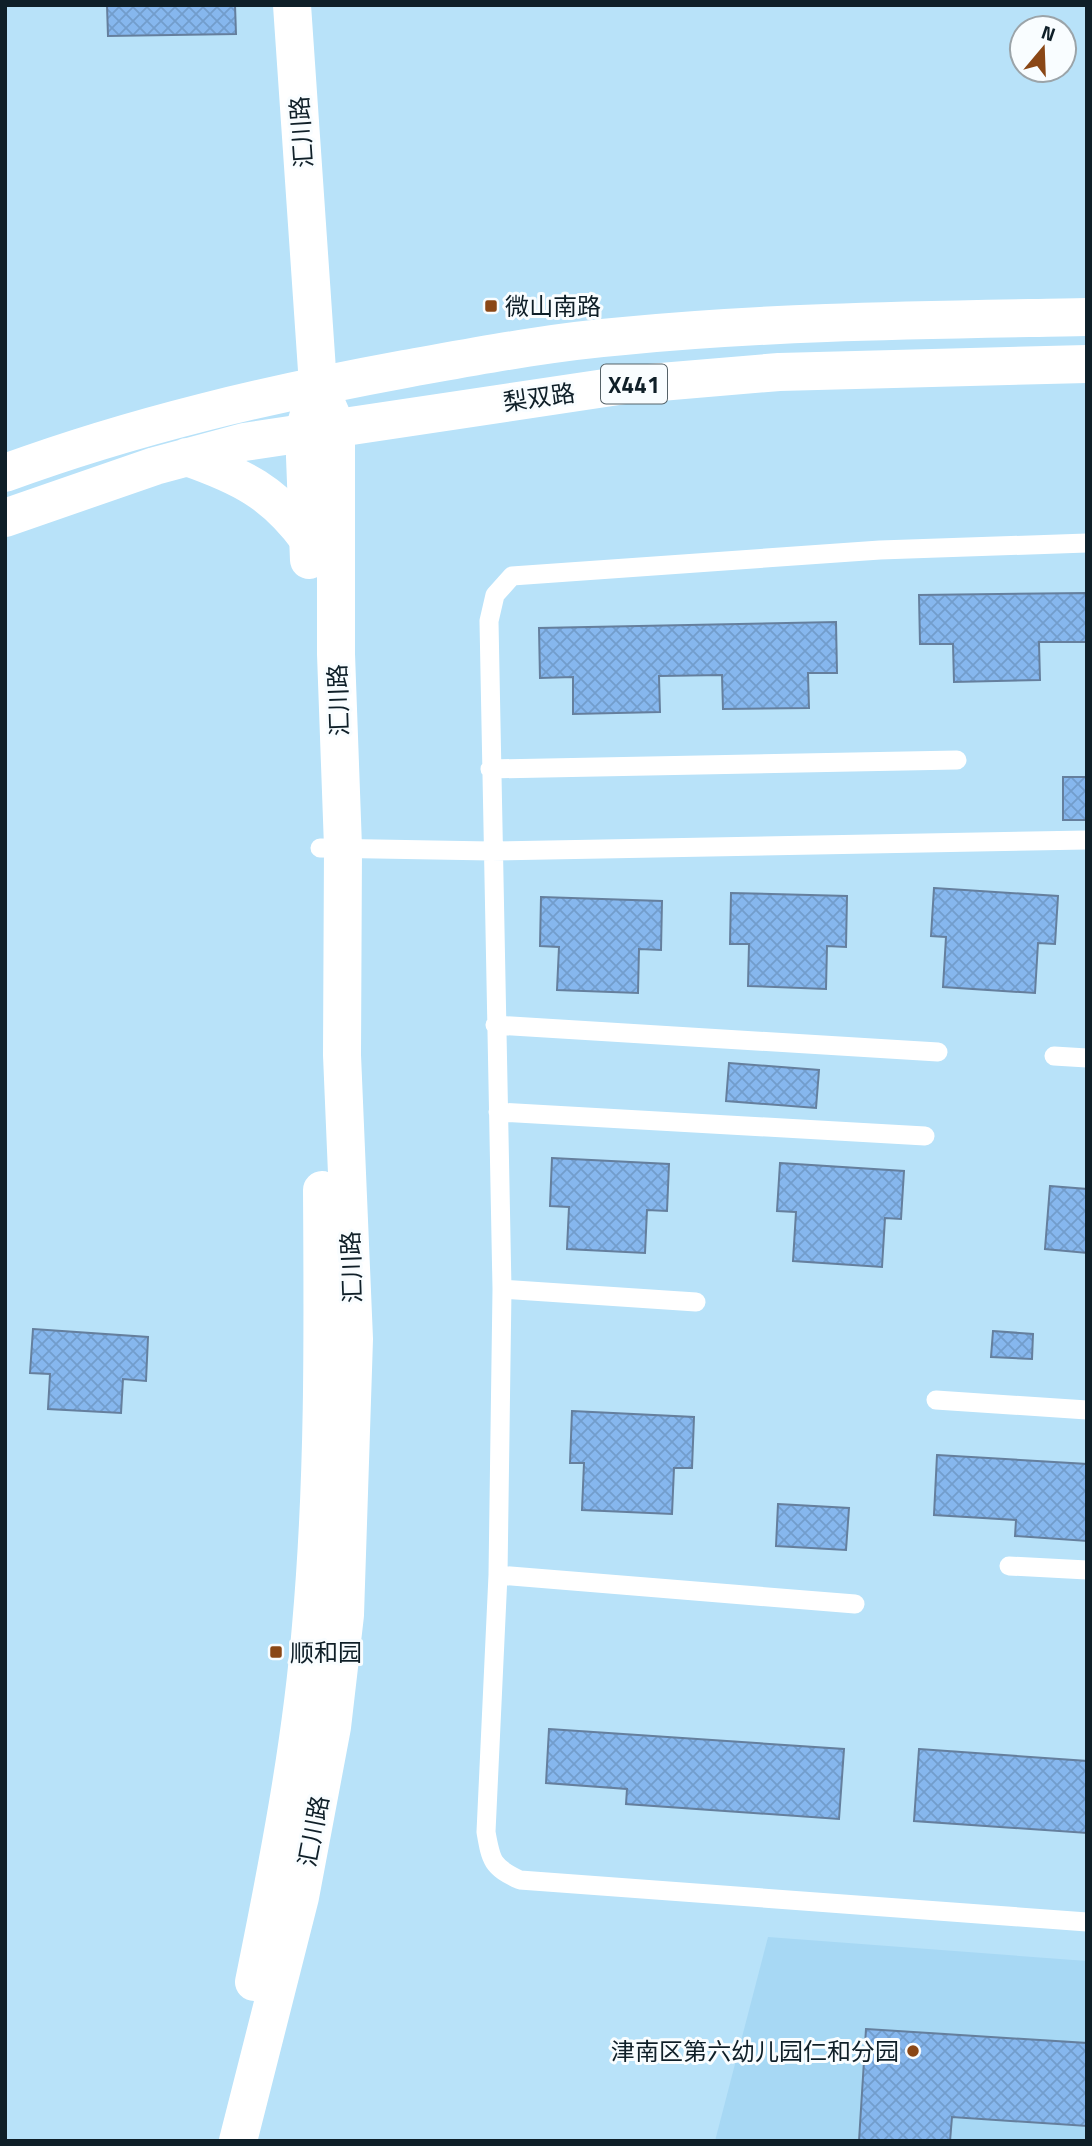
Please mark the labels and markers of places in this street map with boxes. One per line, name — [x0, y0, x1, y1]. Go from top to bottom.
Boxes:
place label: 微山南路 — [505, 288, 601, 324]
marker: 微山南路 — [483, 298, 499, 314]
place label: 顺和园 — [290, 1634, 362, 1670]
marker: 顺和园 — [268, 1644, 284, 1660]
place label: 津南区第六幼儿园仁和分园 — [611, 2033, 899, 2069]
marker: 津南区第六幼儿园仁和分园 — [905, 2043, 921, 2059]

